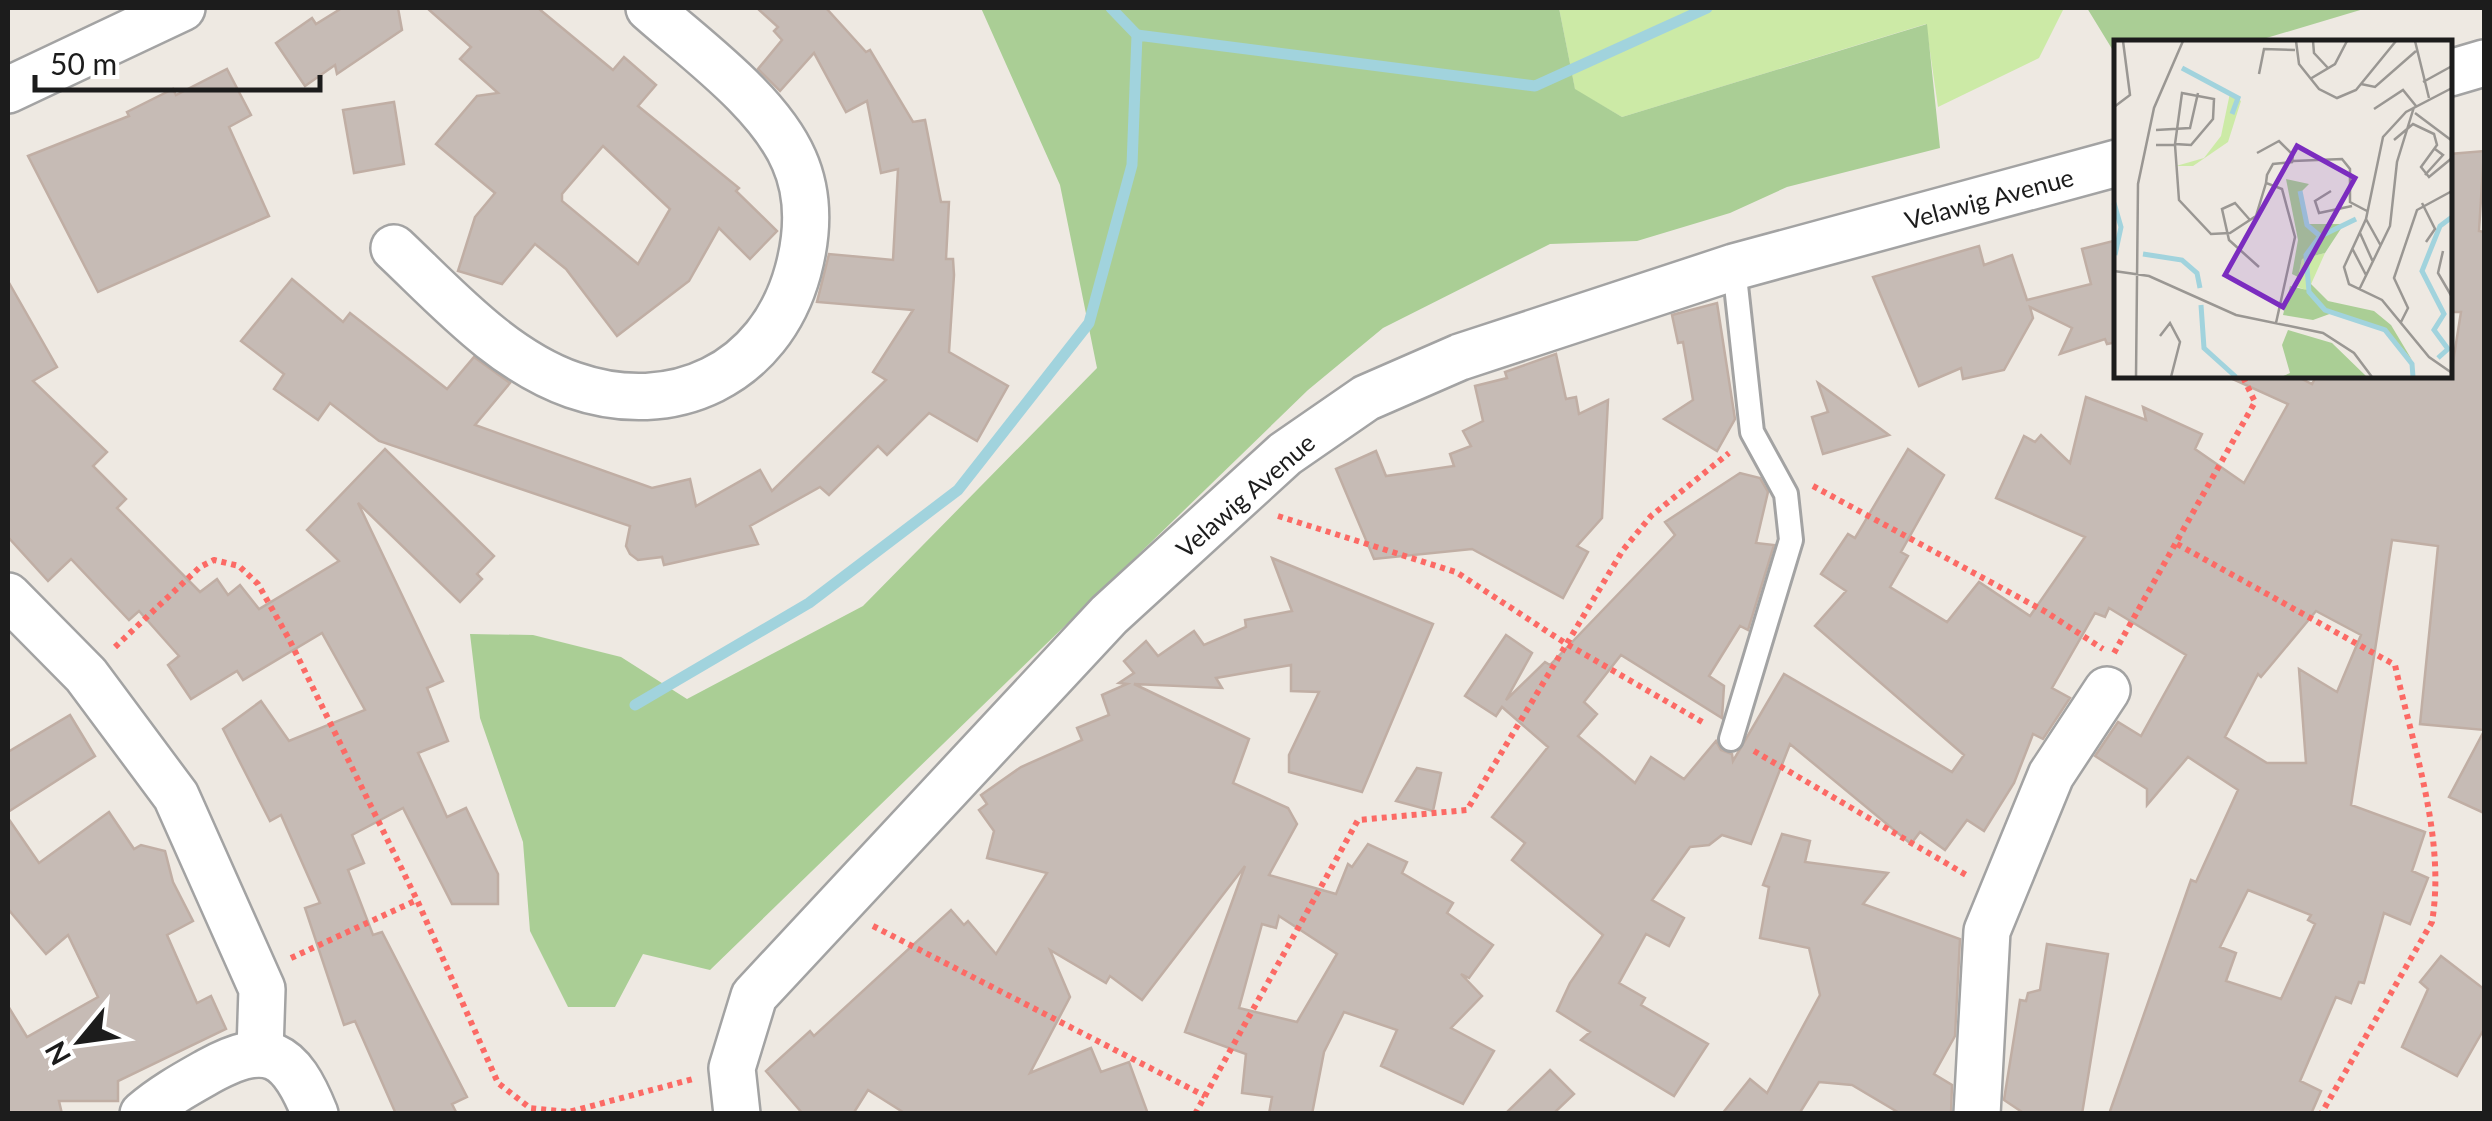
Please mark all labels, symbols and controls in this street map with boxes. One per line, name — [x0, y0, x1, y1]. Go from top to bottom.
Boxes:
scale bar — [35, 30, 320, 92]
inset map — [2114, 40, 2452, 378]
text: 50 m — [50, 45, 117, 81]
street label: Velawig Avenue — [1901, 161, 2077, 235]
street label: Velawig Avenue — [1170, 427, 1320, 563]
north arrow — [30, 991, 130, 1091]
text: N — [37, 1036, 77, 1071]

